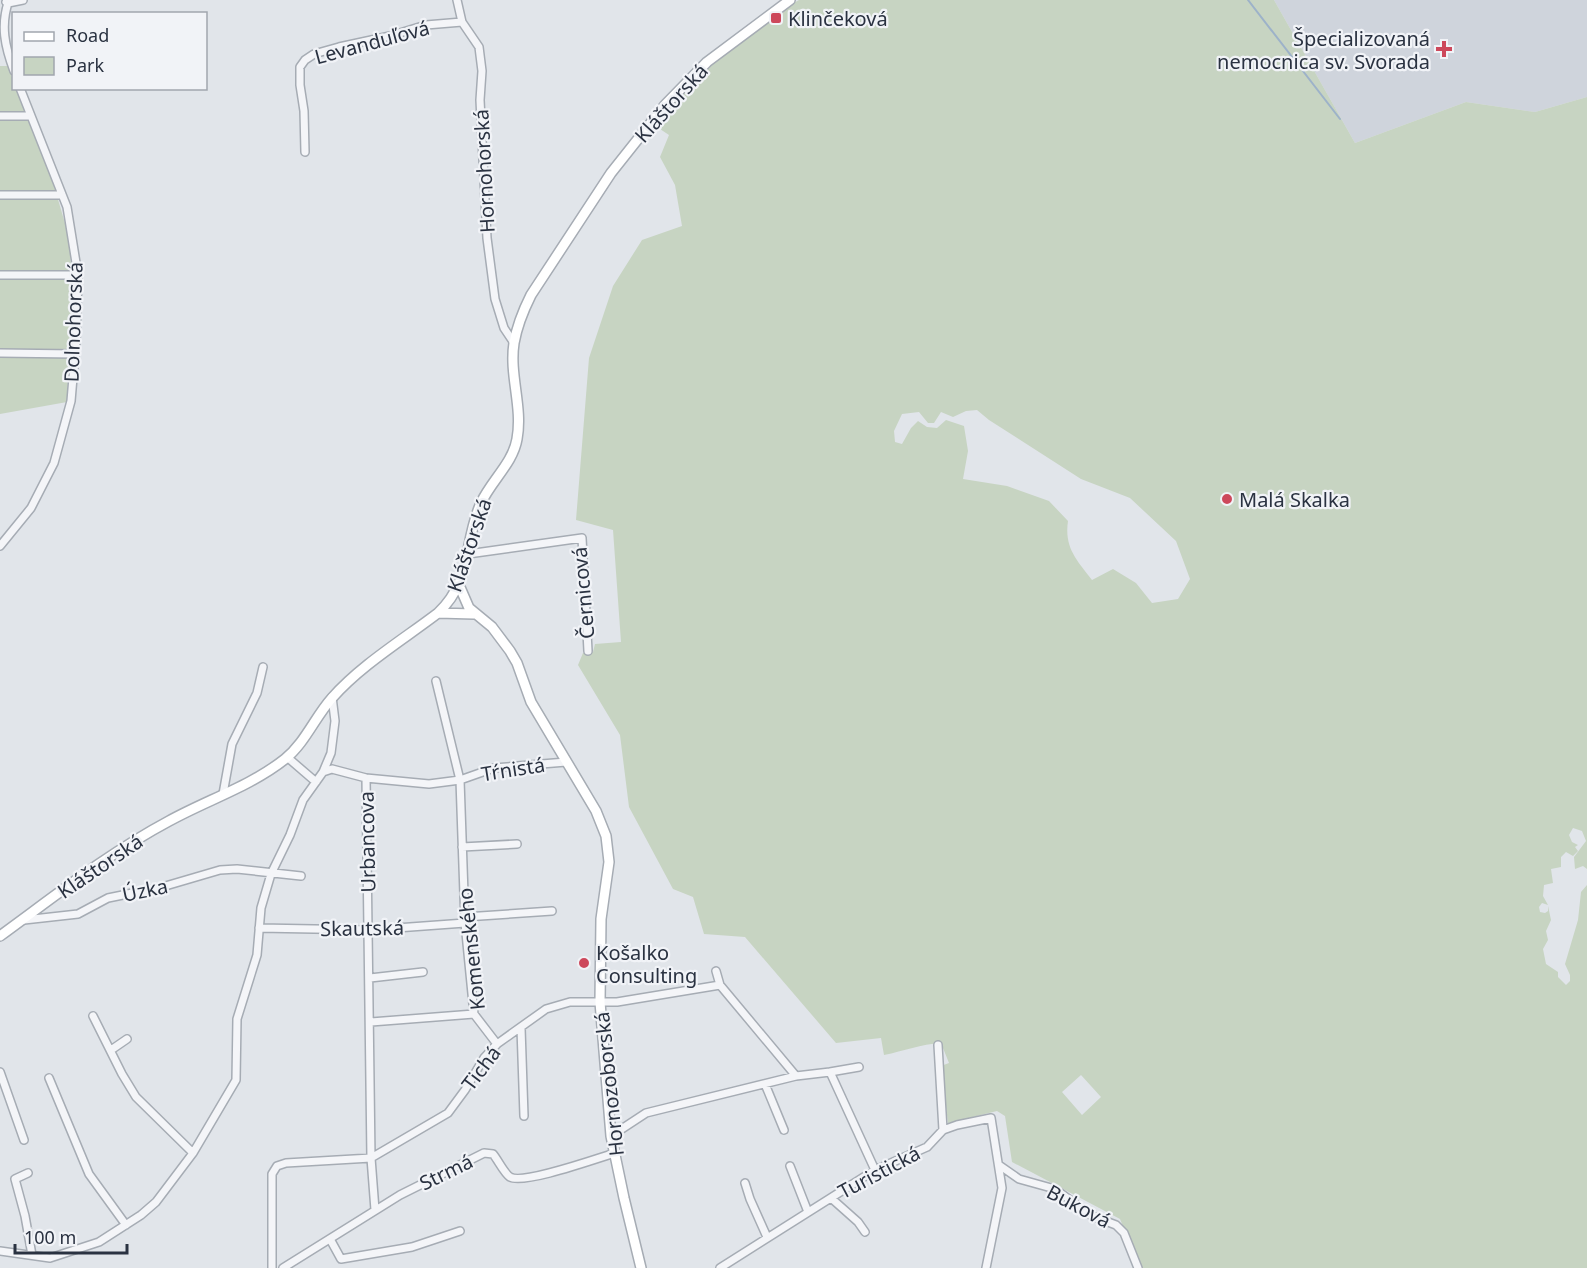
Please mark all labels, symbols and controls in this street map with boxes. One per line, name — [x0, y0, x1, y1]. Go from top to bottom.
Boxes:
place label: Klinčeková — [788, 5, 888, 32]
marker: Klinčeková — [769, 11, 783, 25]
legend — [12, 12, 207, 90]
street label: Levanduľová — [312, 14, 432, 70]
text: Road — [66, 23, 109, 47]
place label: Špecializovaná nemocnica sv. Svorada — [1217, 25, 1430, 75]
marker: Špecializovaná nemocnica sv. Svorada — [1435, 40, 1453, 58]
text: Park — [66, 53, 104, 77]
street label: Kláštorská — [628, 58, 714, 148]
street label: Hornohorská — [467, 108, 501, 234]
street label: Dolnohorská — [57, 261, 89, 383]
place label: Malá Skalka — [1239, 486, 1350, 513]
marker: Malá Skalka — [1220, 492, 1234, 506]
street label: Kláštorská — [440, 495, 498, 595]
street label: Černicová — [566, 546, 600, 640]
street label: Tŕnistá — [479, 751, 547, 787]
street label: Urbancova — [353, 791, 381, 893]
street label: Kláštorská — [52, 828, 148, 904]
street label: Úzka — [120, 872, 170, 908]
street label: Komenského — [451, 887, 491, 1011]
street label: Skautská — [320, 914, 404, 942]
place label: Košalko Consulting — [596, 939, 697, 989]
marker: Košalko Consulting — [577, 956, 591, 970]
street label: Hornozoborská — [588, 1010, 630, 1158]
street label: Tichá — [455, 1040, 507, 1096]
street label: Turistická — [833, 1139, 925, 1205]
street label: Strmá — [415, 1148, 477, 1196]
street label: Buková — [1042, 1178, 1116, 1234]
scale bar — [15, 1217, 128, 1255]
text: 100 m — [24, 1225, 76, 1249]

